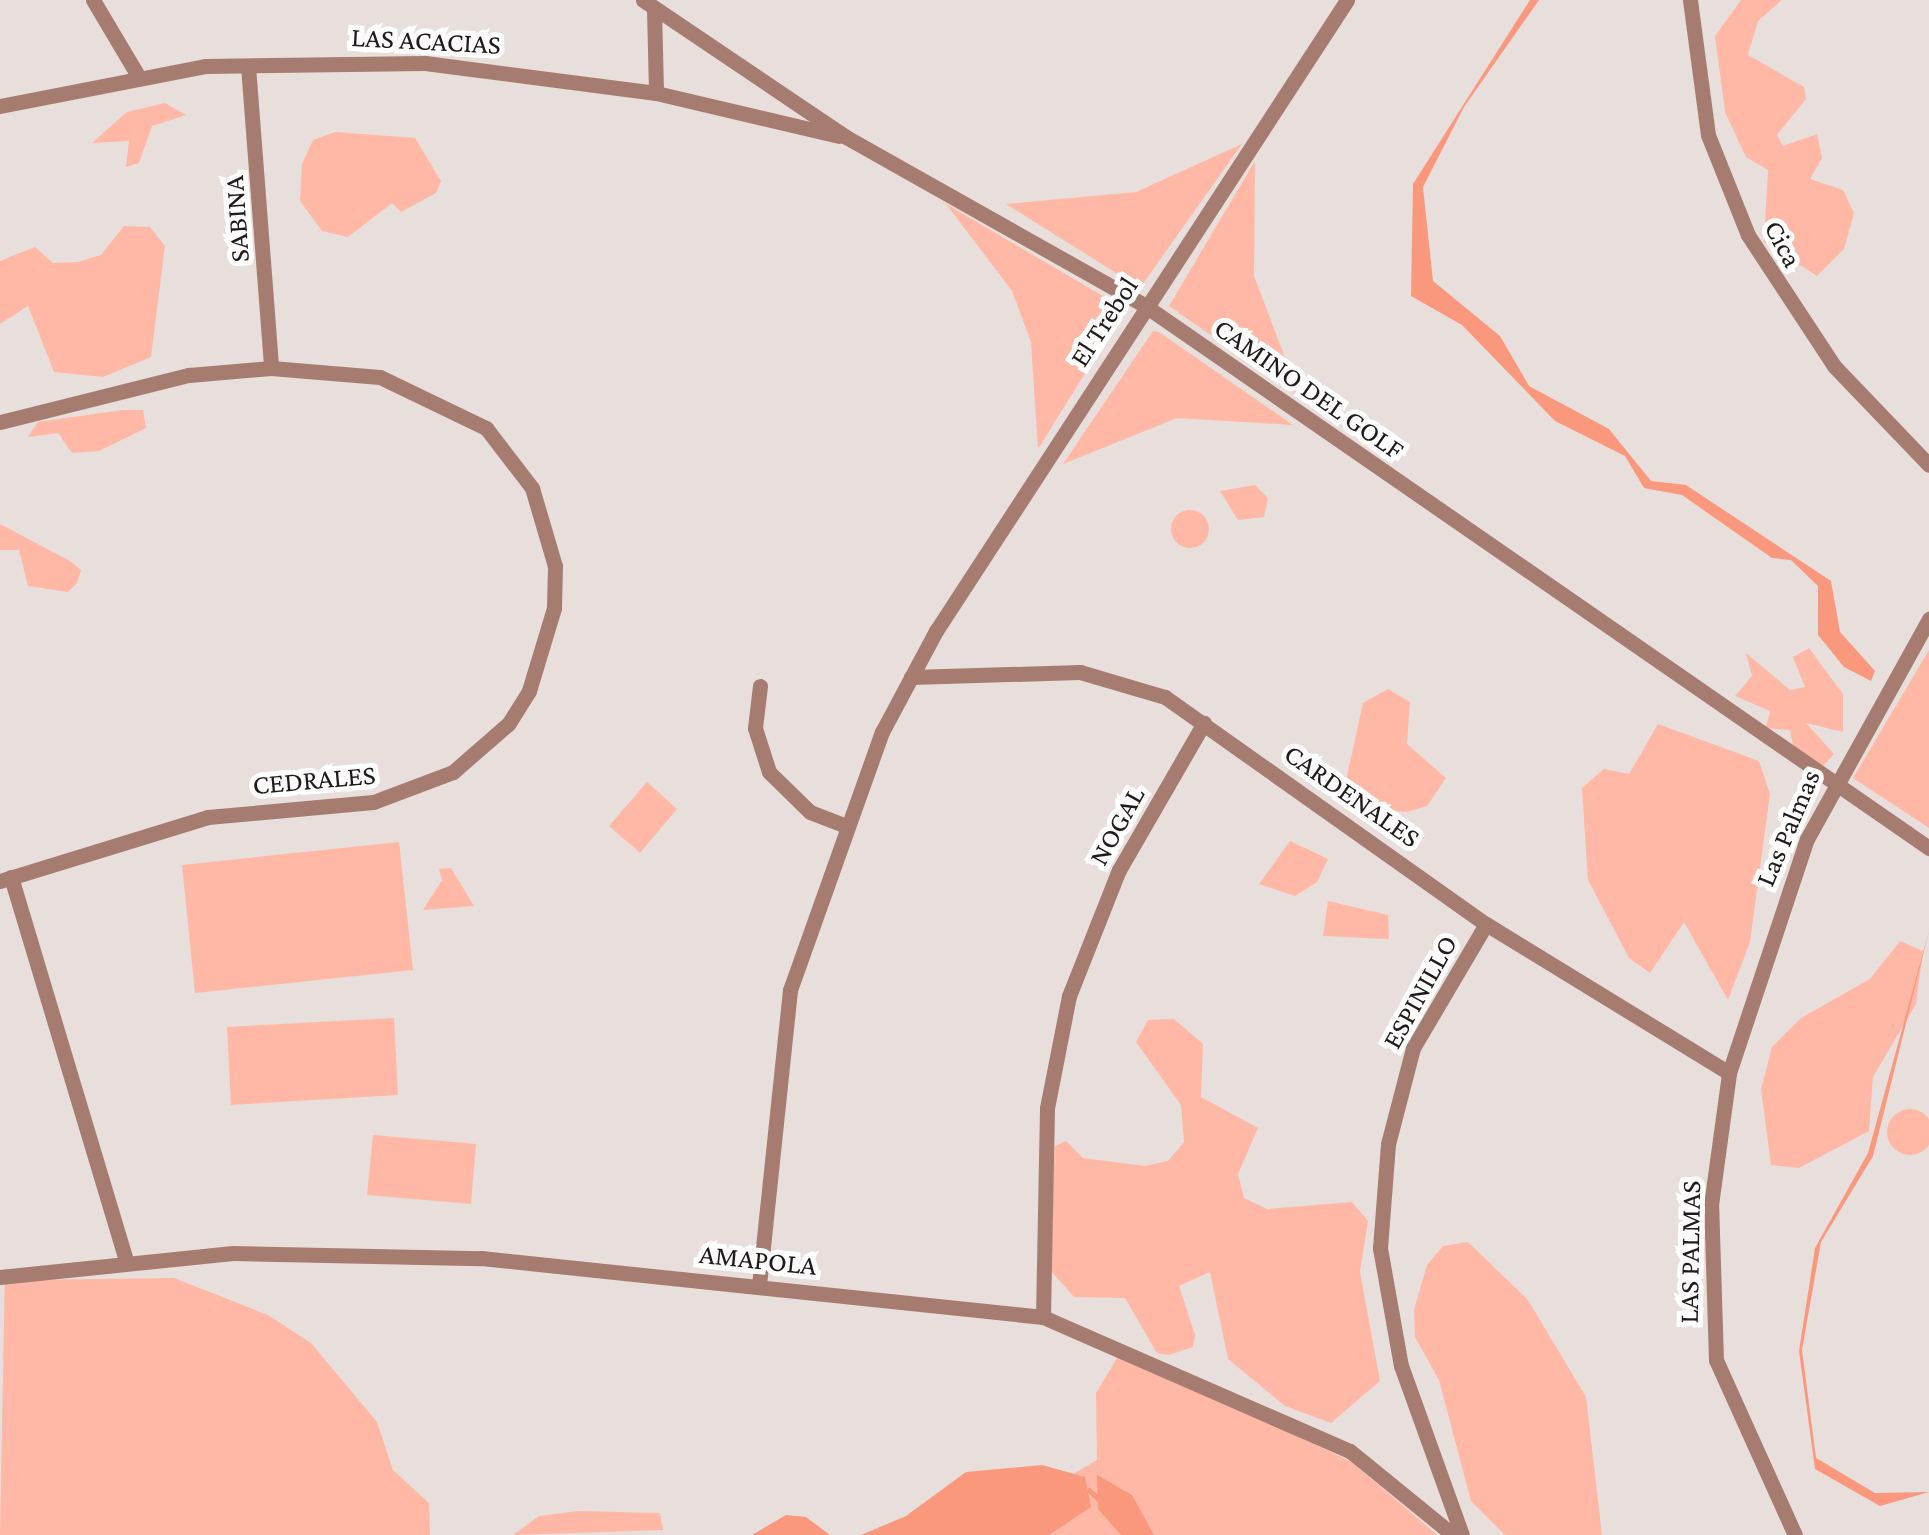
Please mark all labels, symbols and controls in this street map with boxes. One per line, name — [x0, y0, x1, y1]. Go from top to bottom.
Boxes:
street label: LAS ACACIAS — [350, 20, 502, 62]
street label: SABINA — [217, 174, 257, 264]
street label: Cica — [1757, 215, 1809, 273]
street label: El Trebol — [1063, 271, 1145, 373]
street label: CAMINO DEL GOLF — [1208, 311, 1410, 467]
street label: CARDENALES — [1278, 737, 1426, 855]
street label: CEDRALES — [251, 758, 377, 802]
street label: Las Palmas — [1748, 765, 1828, 891]
street label: NOGAL — [1082, 781, 1152, 871]
street label: ESPINILLO — [1375, 929, 1465, 1055]
street label: LAS PALMAS — [1672, 1180, 1708, 1324]
street label: AMAPOLA — [698, 1237, 818, 1283]

